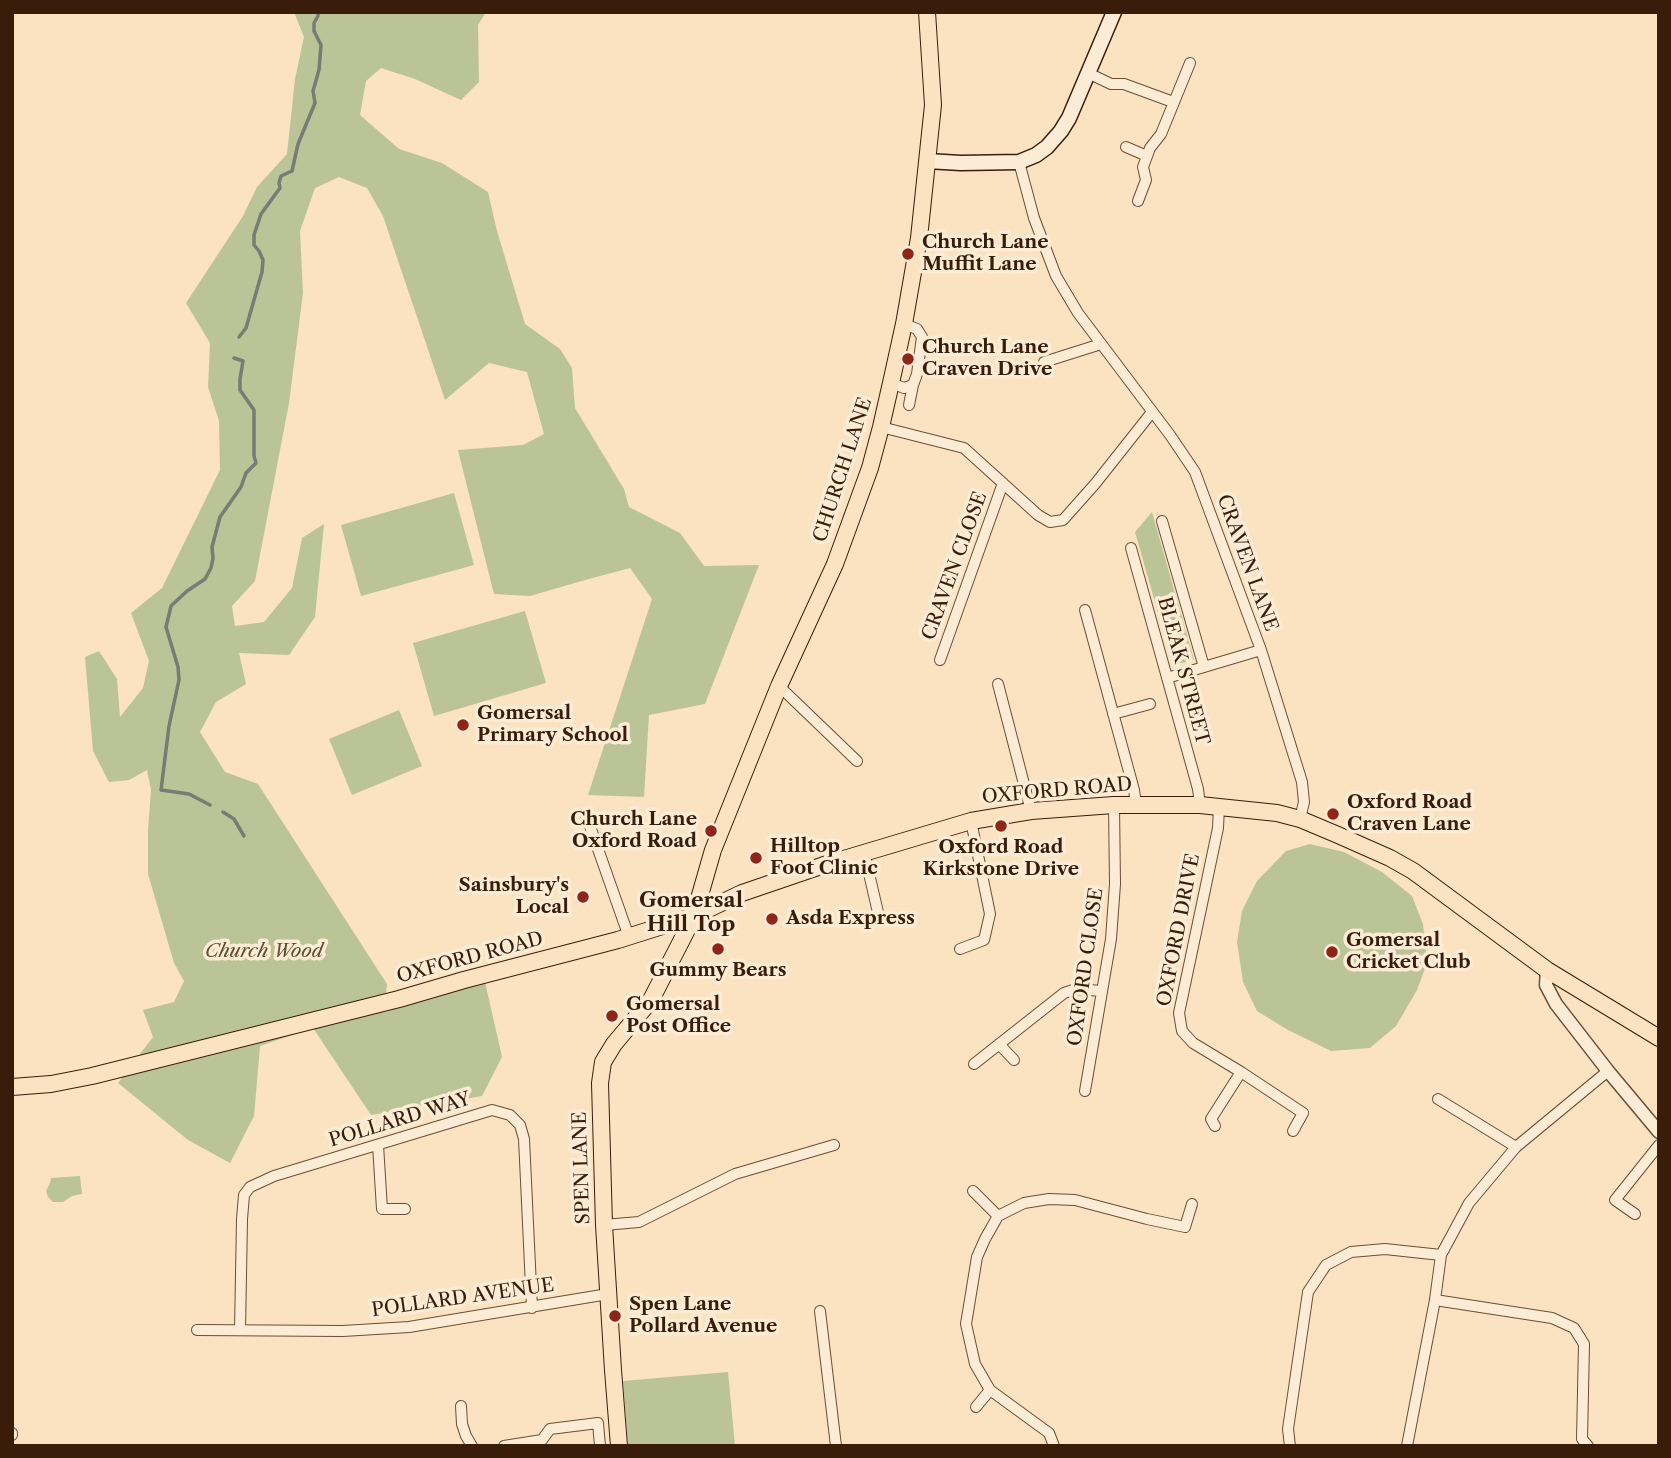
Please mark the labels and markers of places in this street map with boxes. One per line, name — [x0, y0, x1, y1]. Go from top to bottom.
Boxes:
place label: Church Lane Muffit Lane — [922, 232, 1049, 276]
marker: Church Lane Muffit Lane — [900, 246, 916, 262]
place label: Church Lane Craven Drive — [922, 337, 1052, 381]
marker: Church Lane Craven Drive — [900, 351, 916, 367]
place label: Gomersal Primary School — [477, 703, 628, 747]
marker: Gomersal Primary School — [455, 717, 471, 733]
place label: Oxford Road Craven Lane — [1347, 792, 1472, 836]
marker: Oxford Road Craven Lane — [1325, 806, 1341, 822]
place label: Church Lane Oxford Road — [570, 809, 697, 853]
marker: Oxford Road Kirkstone Drive — [993, 818, 1009, 834]
marker: Church Lane Oxford Road — [703, 823, 719, 839]
place label: Hilltop Foot Clinic — [770, 836, 878, 880]
place label: Oxford Road Kirkstone Drive — [923, 837, 1079, 881]
marker: Hilltop Foot Clinic — [748, 850, 764, 866]
place label: Sainsbury's Local — [459, 875, 569, 919]
marker: Sainsbury's Local — [575, 889, 591, 905]
place label: Asda Express — [786, 908, 915, 930]
marker: Asda Express — [764, 911, 780, 927]
place label: Gomersal Cricket Club — [1346, 930, 1470, 974]
marker: Gummy Bears — [710, 941, 726, 957]
marker: Gomersal Cricket Club — [1324, 944, 1340, 960]
place label: Gummy Bears — [649, 960, 787, 982]
place label: Gomersal Post Office — [626, 994, 731, 1038]
marker: Gomersal Post Office — [604, 1008, 620, 1024]
place label: Spen Lane Pollard Avenue — [629, 1294, 777, 1338]
marker: Spen Lane Pollard Avenue — [607, 1308, 623, 1324]

